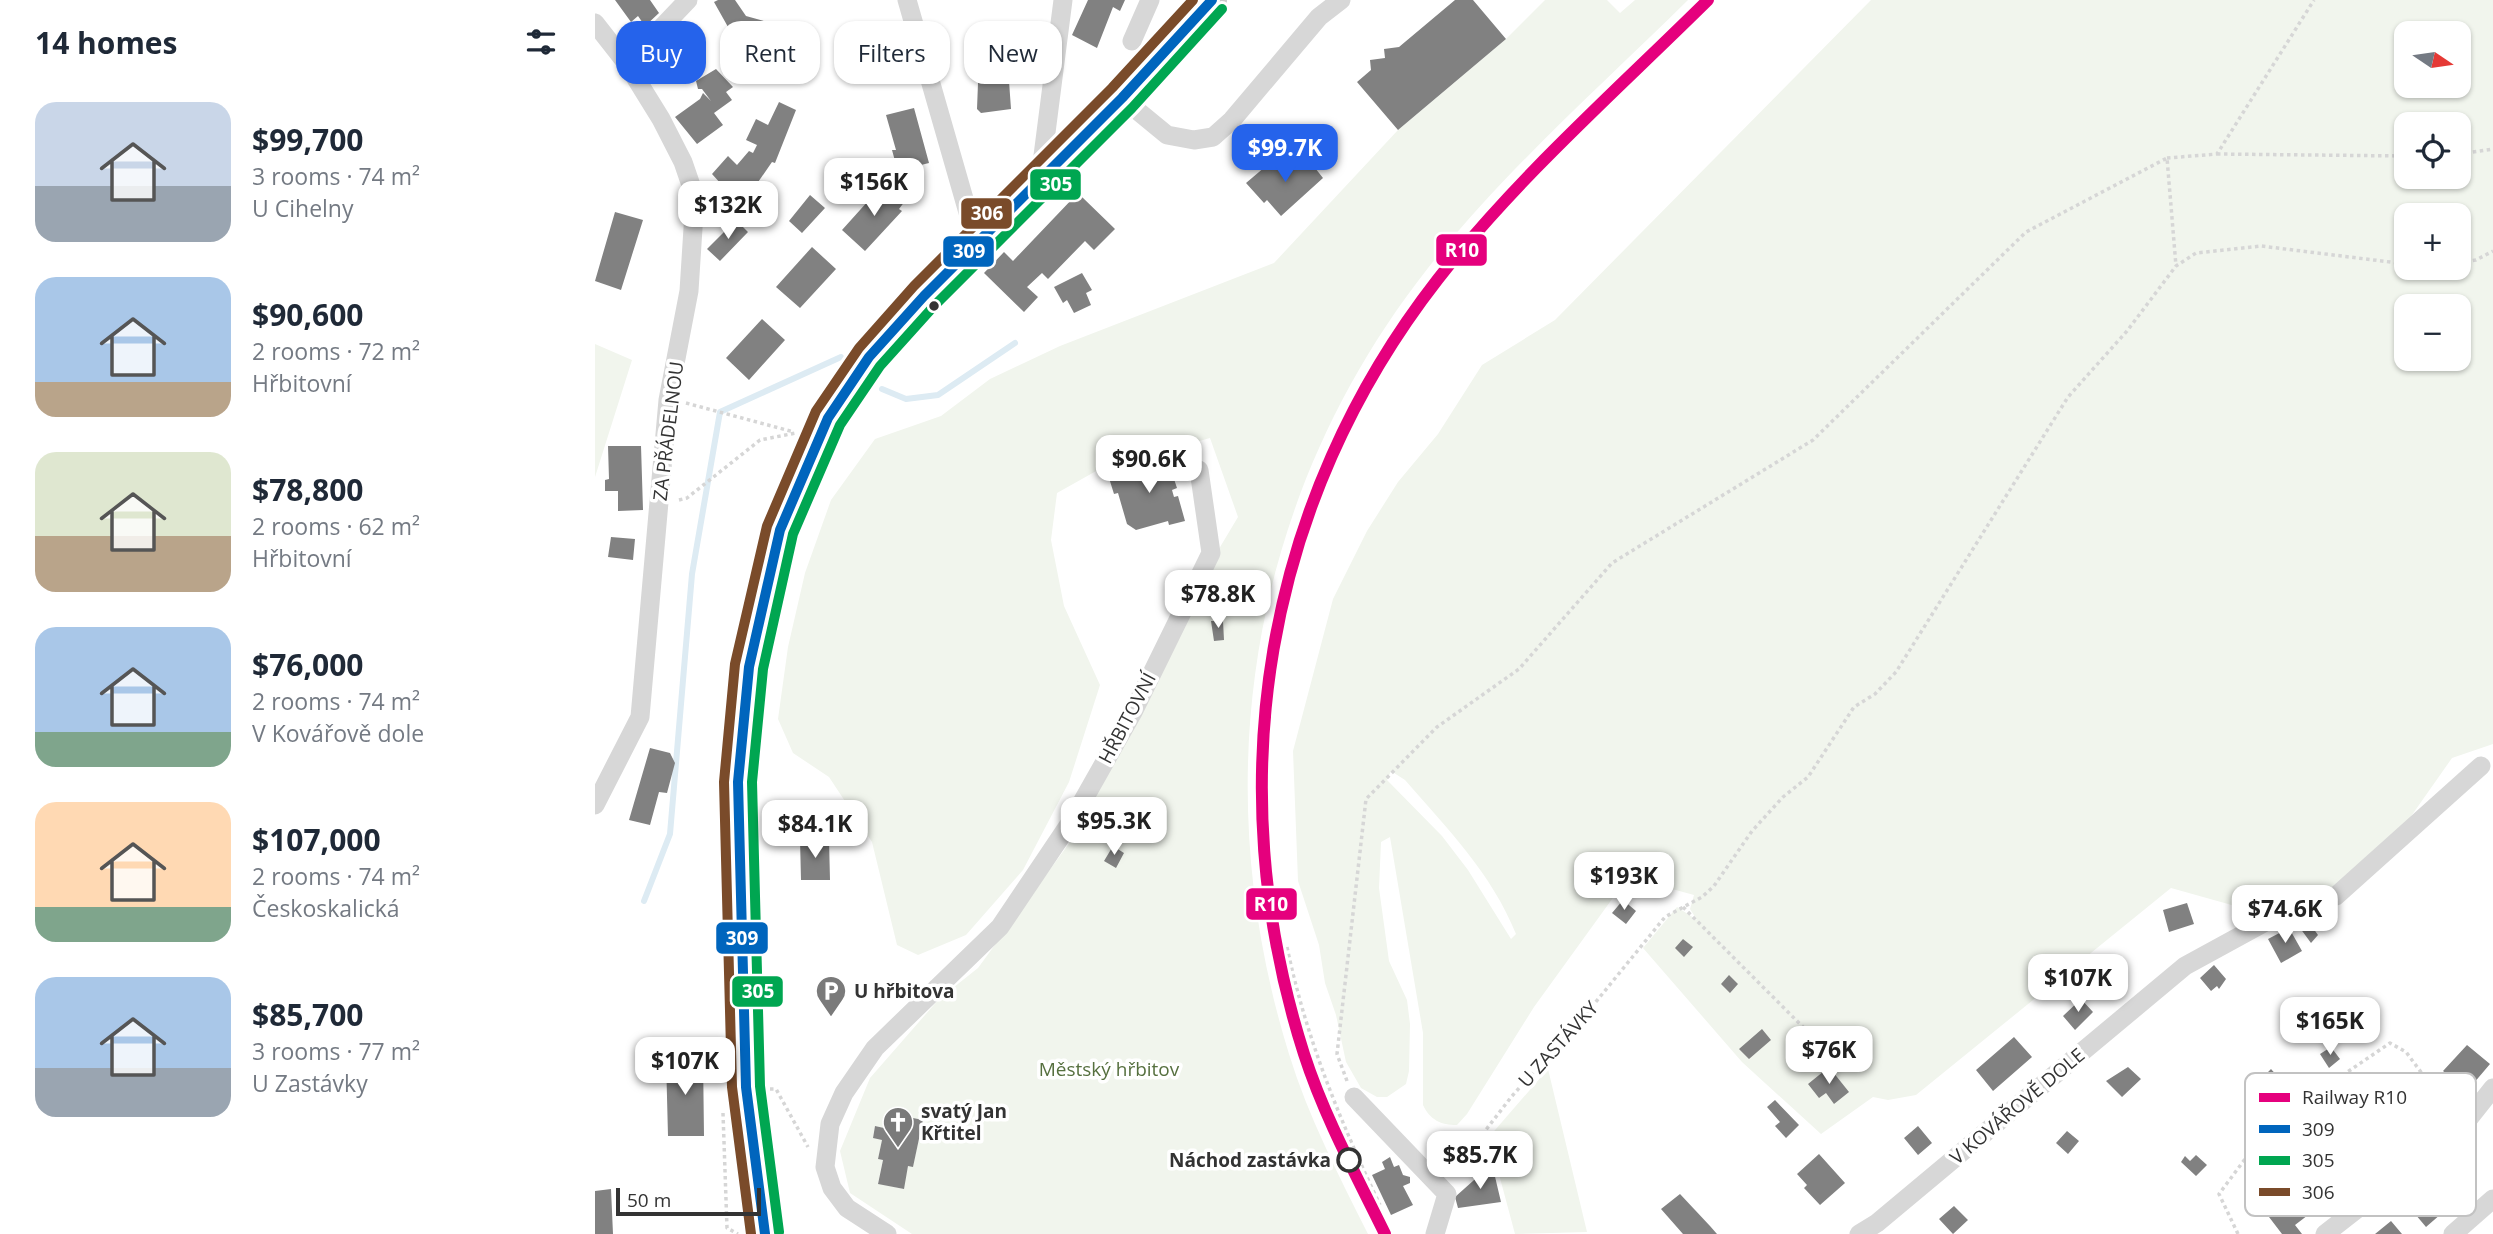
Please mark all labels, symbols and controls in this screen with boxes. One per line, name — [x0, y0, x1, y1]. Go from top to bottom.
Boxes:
chip: Buy — [616, 21, 706, 84]
chip: Rent — [720, 21, 820, 84]
chip: Filters — [834, 21, 950, 84]
chip: New — [964, 21, 1062, 84]
north arrow — [2394, 21, 2471, 98]
map controls — [2394, 21, 2471, 371]
text: 14 homes — [35, 22, 178, 63]
icon: filters — [522, 23, 560, 61]
button: locate — [2394, 112, 2471, 189]
text: $99,700 — [252, 119, 363, 160]
pin: $99.7K — [1228, 124, 1342, 184]
icon: home — [91, 130, 175, 214]
text: $99.7K — [1248, 131, 1322, 163]
pin: $156K — [825, 158, 923, 218]
text: 3 rooms · 74 m² — [252, 160, 420, 192]
text: $156K — [840, 165, 908, 197]
line badge: 305 — [1029, 168, 1082, 201]
text: 305 — [1040, 171, 1072, 197]
pin: $132K — [679, 182, 777, 241]
text: $132K — [694, 188, 762, 220]
text: U Cihelny — [252, 192, 354, 224]
line badge: 306 — [960, 197, 1013, 230]
text: 306 — [971, 200, 1003, 226]
button: + — [2394, 203, 2471, 280]
line badge: R10 — [1435, 233, 1488, 267]
line badge: 309 — [942, 235, 995, 268]
text: R10 — [1445, 237, 1479, 263]
text: 309 — [953, 238, 985, 264]
text: $90,600 — [252, 294, 363, 335]
button: − — [2394, 294, 2471, 371]
unlabelled marker — [927, 299, 941, 313]
icon: home — [91, 305, 175, 389]
text: 2 rooms · 72 m² — [252, 335, 420, 367]
street label: ZA PŘÁDELNOU — [647, 360, 689, 502]
text: Hřbitovní — [252, 367, 352, 399]
pin: $90.6K — [1092, 435, 1206, 495]
text: $90.6K — [1112, 442, 1186, 474]
text: $78,800 — [252, 469, 363, 510]
icon: home — [91, 480, 175, 564]
text: 2 rooms · 62 m² — [252, 510, 420, 542]
text: Hřbitovní — [252, 542, 352, 574]
pin: $78.8K — [1161, 570, 1275, 630]
text: $78.8K — [1181, 577, 1255, 609]
text: $76,000 — [252, 644, 363, 685]
icon: home — [91, 655, 175, 739]
street label: HŘBITOVNÍ — [1092, 667, 1162, 768]
text: 2 rooms · 74 m² — [252, 685, 420, 717]
text: V Kovářově dole — [252, 717, 424, 749]
pin: $95.3K — [1057, 798, 1171, 857]
pin: $84.1K — [758, 800, 872, 860]
text: $95.3K — [1077, 804, 1151, 836]
text: $84.1K — [778, 807, 852, 839]
text: $107,000 — [252, 819, 381, 860]
icon: home — [91, 830, 175, 914]
pin: $193K — [1575, 852, 1673, 912]
text: $193K — [1590, 859, 1658, 891]
text: 2 rooms · 74 m² — [252, 860, 420, 892]
pin: $74.6K — [2228, 886, 2342, 945]
line badge: R10 — [1245, 887, 1298, 921]
text: R10 — [1254, 891, 1288, 917]
text: Českoskalická — [252, 892, 400, 924]
text: $74.6K — [2248, 892, 2322, 924]
line badge: 309 — [715, 921, 769, 955]
text: 309 — [726, 925, 758, 951]
pin: $107K — [2029, 954, 2127, 1014]
text: $107K — [2044, 961, 2112, 993]
parking icon: U hřbitova — [814, 974, 848, 1018]
line badge: 305 — [731, 975, 784, 1008]
text: 305 — [742, 978, 774, 1004]
place label: U hřbitova — [854, 978, 955, 1004]
text: $85,700 — [252, 994, 363, 1035]
street label: U ZASTÁVKY — [1512, 995, 1604, 1093]
pin: $165K — [2281, 998, 2379, 1057]
text: $165K — [2296, 1004, 2364, 1036]
icon: home — [91, 1005, 175, 1089]
pin: $76K — [1788, 1026, 1870, 1086]
text: $76K — [1802, 1033, 1856, 1065]
text: 3 rooms · 77 m² — [252, 1035, 420, 1067]
pin: $107K — [636, 1038, 734, 1097]
street label: V KOVÁŘOVĚ DOLE — [1944, 1042, 2090, 1170]
text: $107K — [651, 1044, 719, 1076]
park label: Městský hřbitov — [1039, 1056, 1180, 1082]
text: U Zastávky — [252, 1067, 368, 1099]
legend — [2245, 1073, 2476, 1216]
text: Railway R10 — [2302, 1084, 2407, 1110]
place label: svatý Jan Křtitel — [921, 1098, 1007, 1146]
church icon: svatý Jan Křtitel — [881, 1105, 915, 1149]
text: 309 — [2302, 1116, 2335, 1142]
pin: $85.7K — [1423, 1132, 1537, 1191]
text: $85.7K — [1443, 1138, 1517, 1170]
place label: Náchod zastávka — [1169, 1147, 1331, 1173]
text: 305 — [2302, 1147, 2335, 1173]
marker: Náchod zastávka — [1337, 1148, 1361, 1172]
text: 306 — [2302, 1179, 2335, 1205]
scale bar — [616, 1185, 761, 1217]
text: 50 m — [627, 1187, 671, 1213]

